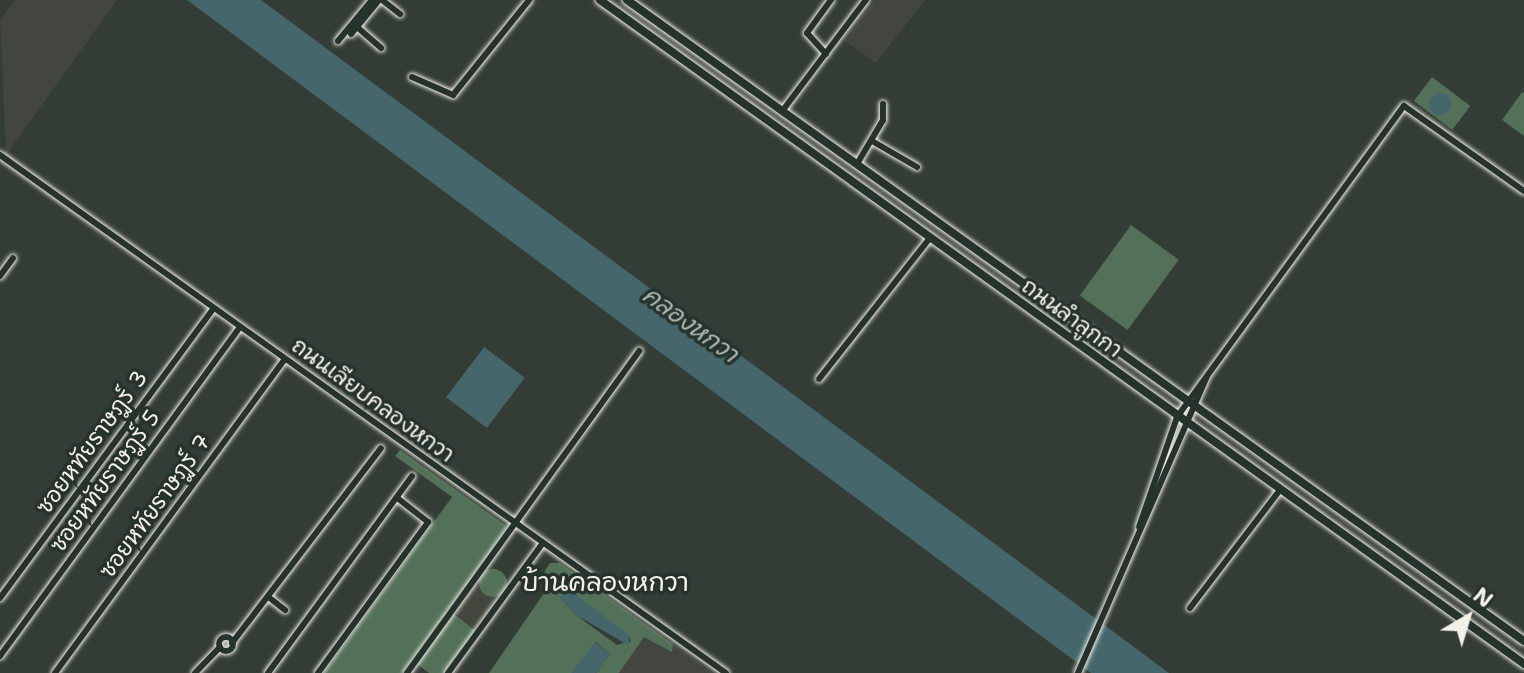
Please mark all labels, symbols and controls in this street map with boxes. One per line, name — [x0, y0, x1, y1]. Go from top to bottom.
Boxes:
street label: ถนนลำลูกกา — [1017, 273, 1127, 363]
water label: คลองหกวา — [637, 281, 743, 369]
street label: ถนนเลียบคลองหกวา — [287, 332, 459, 468]
street label: ซอยหทัยราษฎร์ 3 — [31, 365, 153, 519]
street label: ซอยหทัยราษฎร์ 5 — [45, 405, 165, 557]
street label: ซอยหทัยราษฎร์ 7 — [94, 429, 216, 583]
district label: บ้านคลองหกวา — [521, 566, 689, 598]
north arrow — [1428, 577, 1508, 657]
text: N — [1467, 581, 1499, 614]

